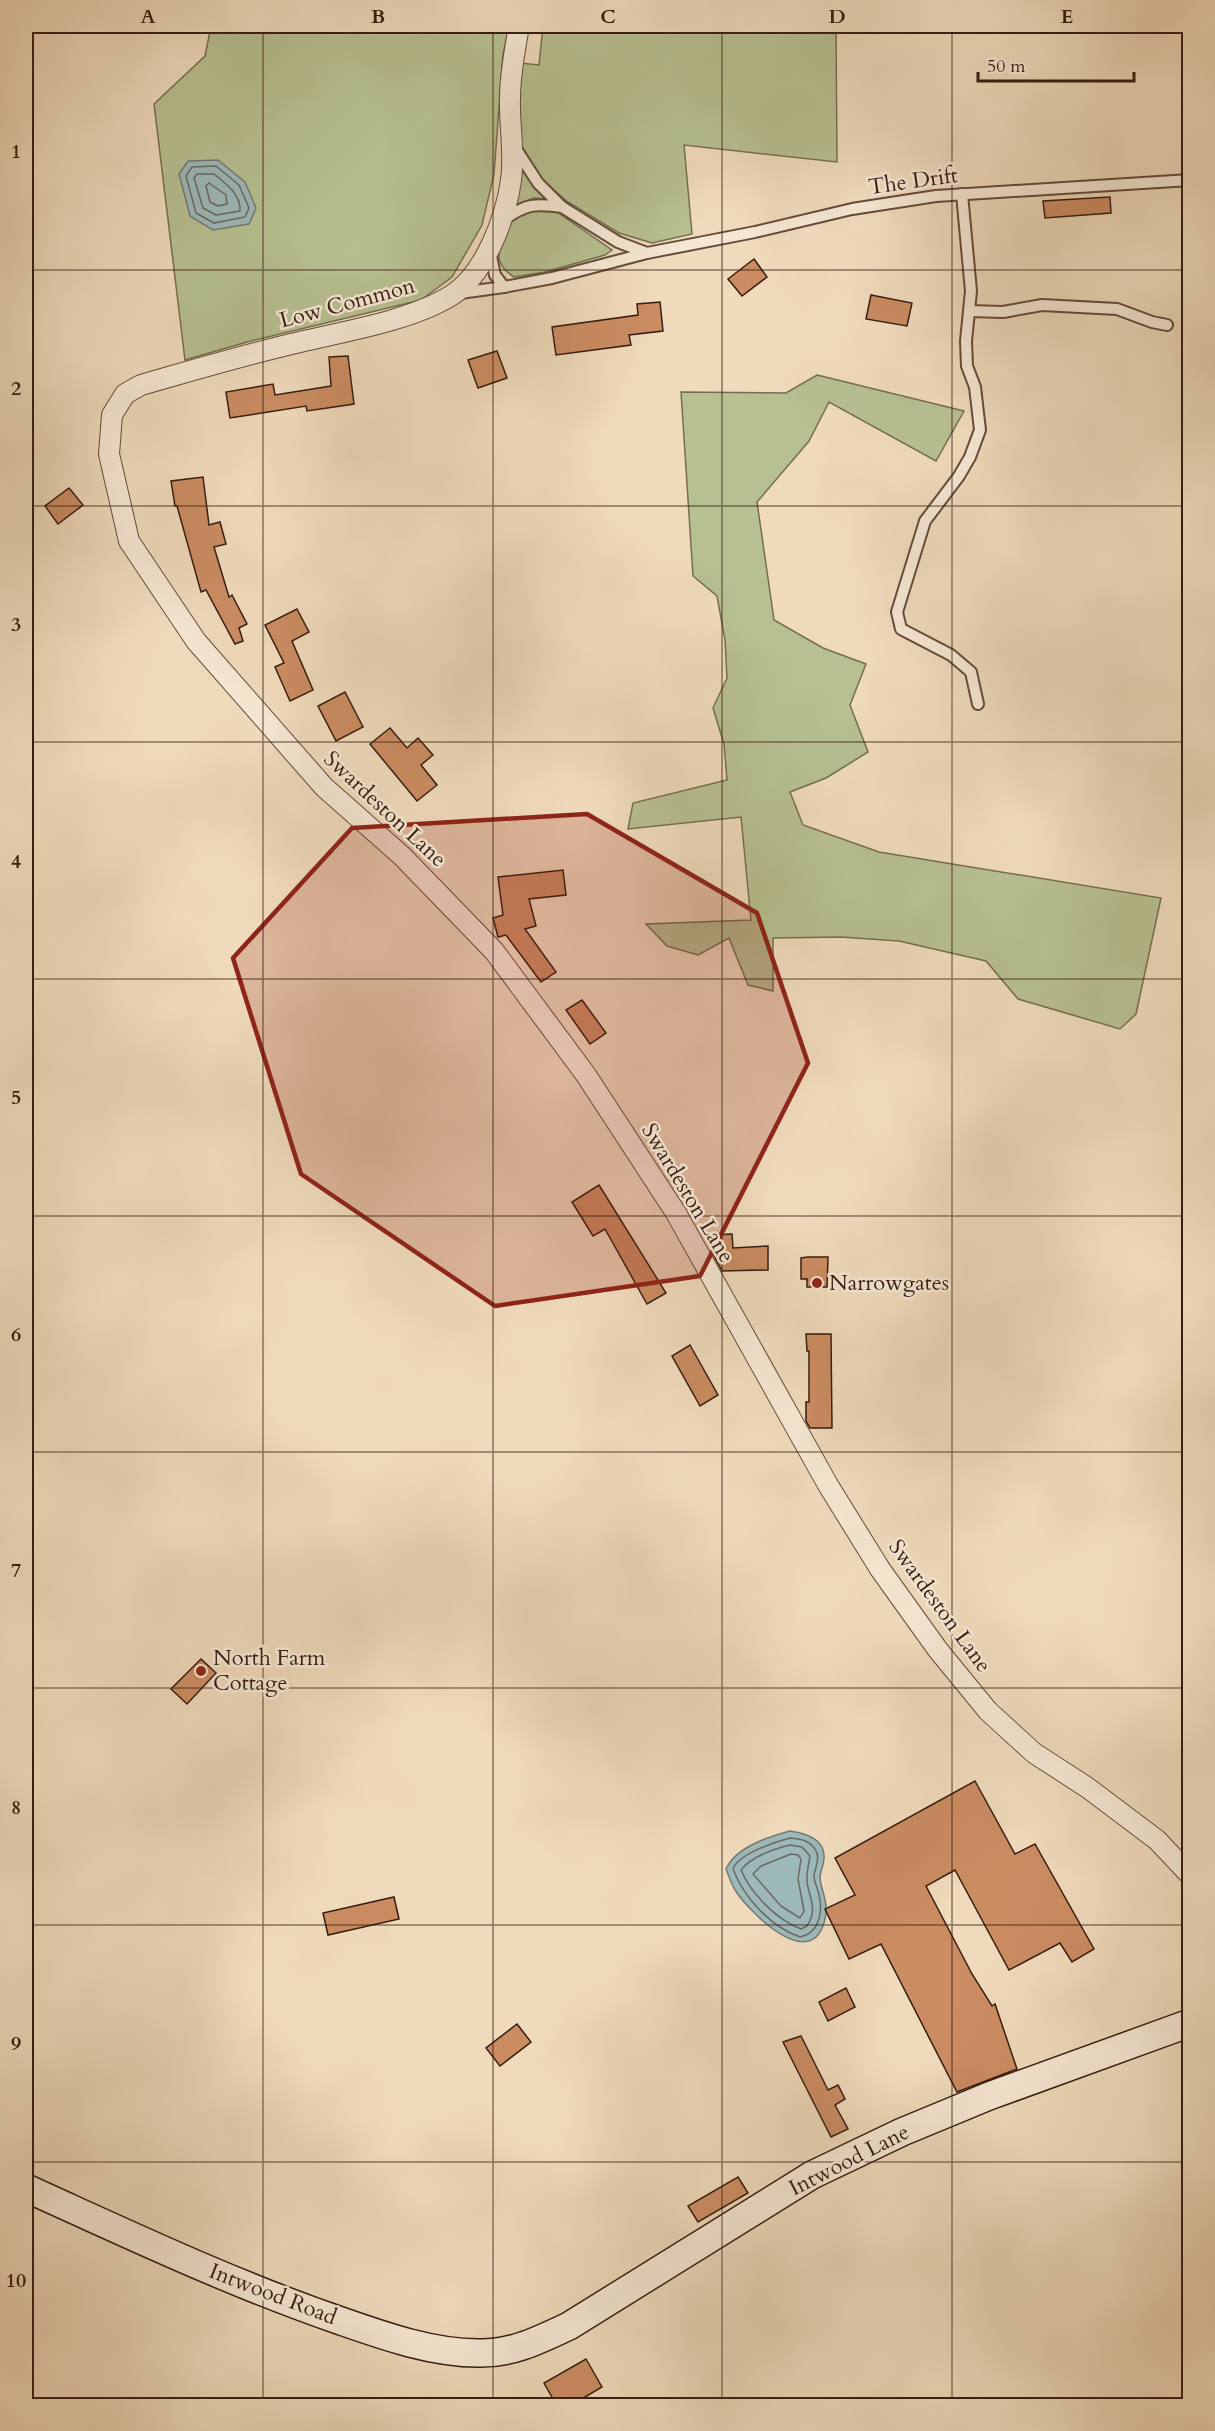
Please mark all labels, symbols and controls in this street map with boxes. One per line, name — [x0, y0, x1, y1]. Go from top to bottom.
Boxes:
text: A — [140, 3, 156, 30]
text: B — [371, 3, 385, 30]
text: C — [600, 3, 616, 30]
text: D — [828, 3, 846, 30]
text: E — [1061, 3, 1073, 30]
scale bar — [978, 45, 1134, 83]
text: 50 m — [987, 54, 1026, 79]
text: 1 — [11, 138, 21, 165]
street label: The Drift — [866, 160, 960, 202]
street label: Low Common — [276, 270, 419, 335]
text: 2 — [11, 375, 21, 402]
text: 3 — [11, 611, 21, 638]
street label: Swardeston Lane — [317, 744, 453, 874]
text: 4 — [11, 848, 21, 875]
text: 5 — [11, 1084, 21, 1111]
street label: Swardeston Lane — [634, 1118, 742, 1268]
place label: Narrowgates — [829, 1268, 949, 1298]
marker: Narrowgates — [810, 1276, 824, 1290]
text: 6 — [11, 1321, 21, 1348]
street label: Swardeston Lane — [881, 1533, 999, 1679]
text: 7 — [11, 1557, 21, 1584]
place label: North Farm Cottage — [213, 1643, 326, 1698]
marker: North Farm Cottage — [194, 1664, 208, 1678]
text: 8 — [11, 1794, 21, 1821]
text: 9 — [11, 2030, 21, 2057]
street label: Intwood Lane — [784, 2117, 914, 2203]
street label: Intwood Road — [205, 2256, 341, 2332]
text: 10 — [6, 2267, 26, 2294]

